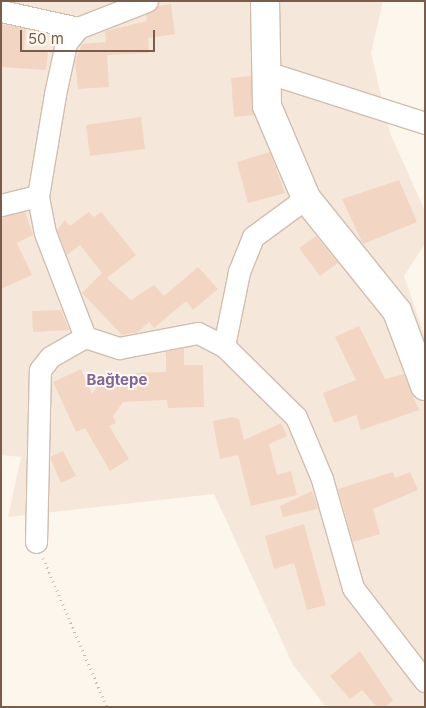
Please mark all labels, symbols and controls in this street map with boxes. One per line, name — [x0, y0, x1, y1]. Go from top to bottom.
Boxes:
scale bar — [22, 20, 158, 52]
text: 50 m — [28, 29, 64, 48]
district label: Bağtepe — [87, 371, 147, 389]

